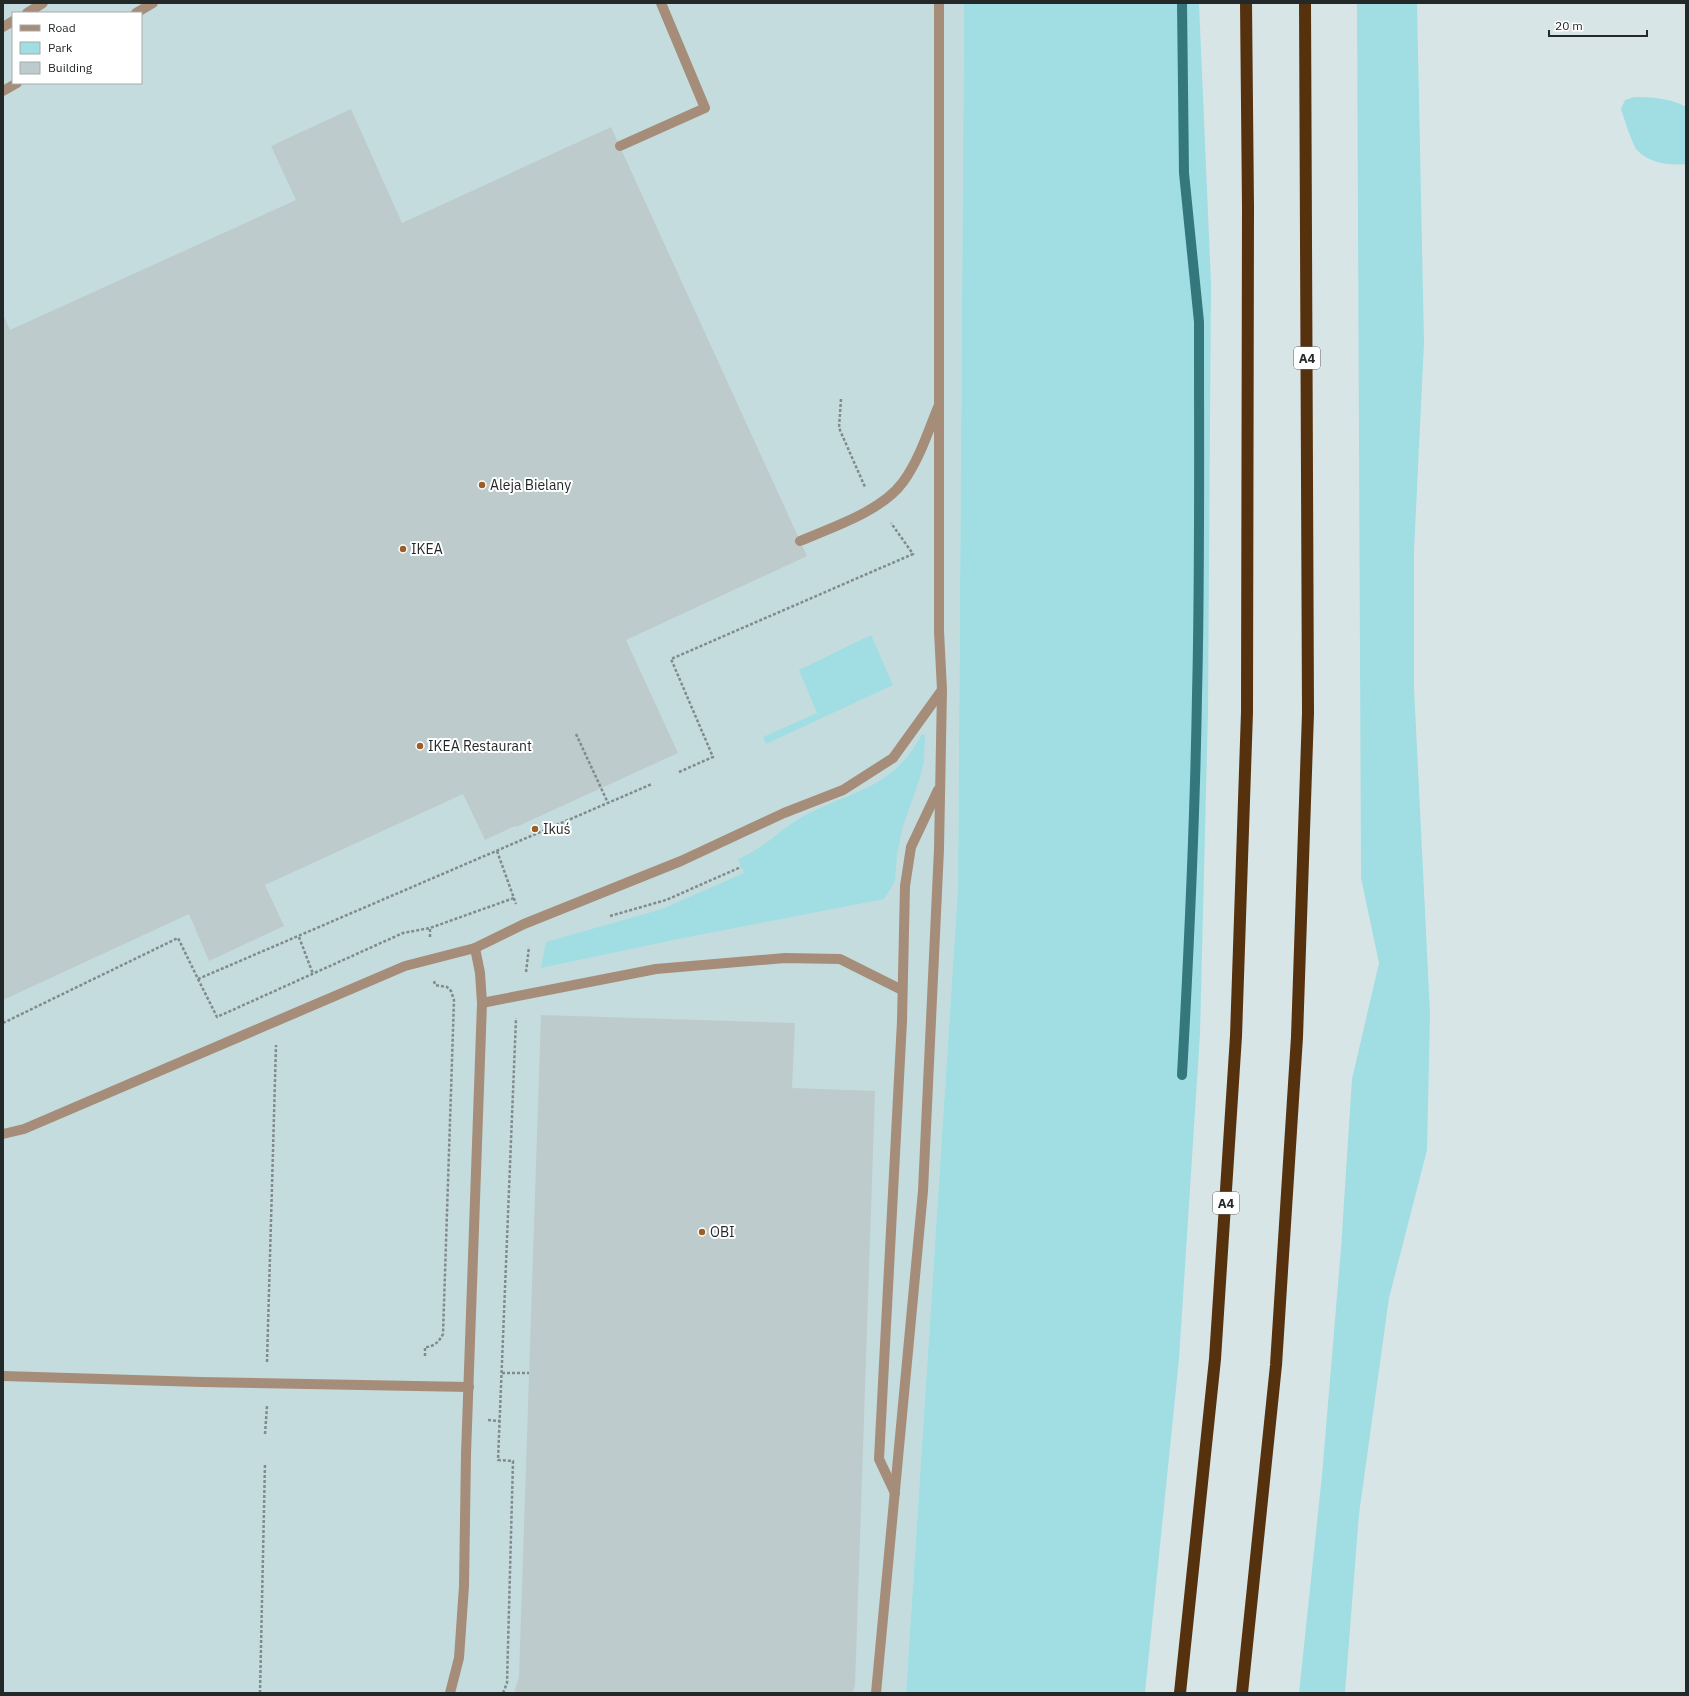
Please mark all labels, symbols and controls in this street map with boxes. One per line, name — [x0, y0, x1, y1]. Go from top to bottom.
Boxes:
legend — [12, 12, 142, 84]
scale bar — [1549, 12, 1647, 38]
text: 20 m — [1555, 18, 1583, 33]
text: Road — [48, 20, 76, 35]
text: Park — [48, 40, 73, 55]
text: Building — [48, 60, 93, 75]
road number: A4 — [1294, 347, 1320, 369]
place label: Aleja Bielany — [490, 476, 571, 494]
marker: Aleja Bielany — [477, 480, 487, 490]
place label: IKEA — [411, 540, 443, 558]
marker: IKEA — [398, 544, 408, 554]
place label: IKEA Restaurant — [428, 737, 532, 755]
marker: IKEA Restaurant — [415, 741, 425, 751]
place label: Ikuś — [543, 820, 571, 838]
marker: Ikuś — [530, 824, 540, 834]
road number: A4 — [1213, 1192, 1239, 1214]
place label: OBI — [710, 1223, 735, 1241]
marker: OBI — [697, 1227, 707, 1237]

